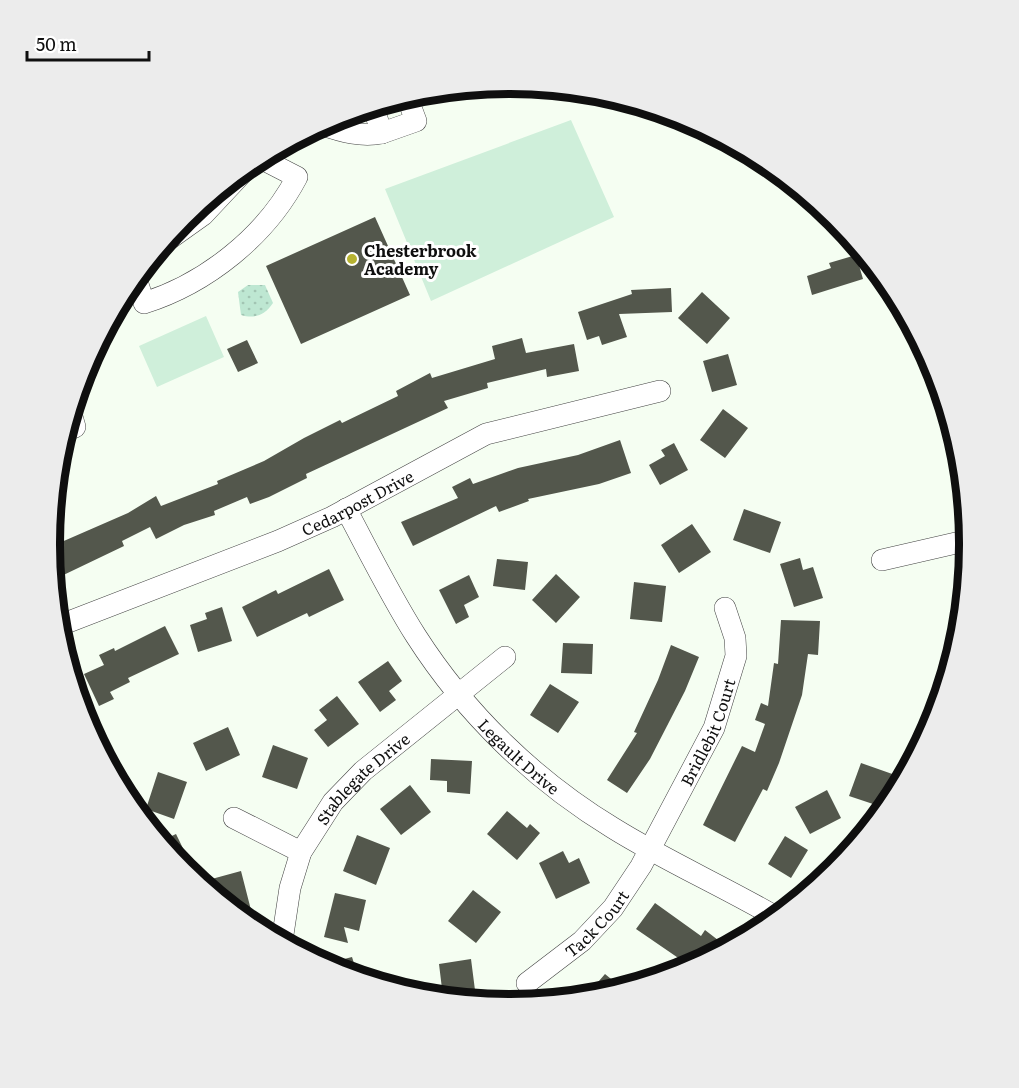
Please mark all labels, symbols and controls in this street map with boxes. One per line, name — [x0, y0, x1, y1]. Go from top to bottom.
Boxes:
scale bar — [27, 24, 148, 62]
text: 50 m — [36, 30, 77, 57]
place label: Chesterbrook Academy — [364, 238, 477, 280]
marker: Chesterbrook Academy — [345, 252, 359, 266]
street label: Cedarpost Drive — [297, 463, 417, 541]
street label: Bridlebit Court — [674, 675, 741, 790]
street label: Legault Drive — [473, 713, 565, 800]
street label: Stablegate Drive — [310, 726, 414, 829]
street label: Tack Court — [559, 884, 634, 962]

